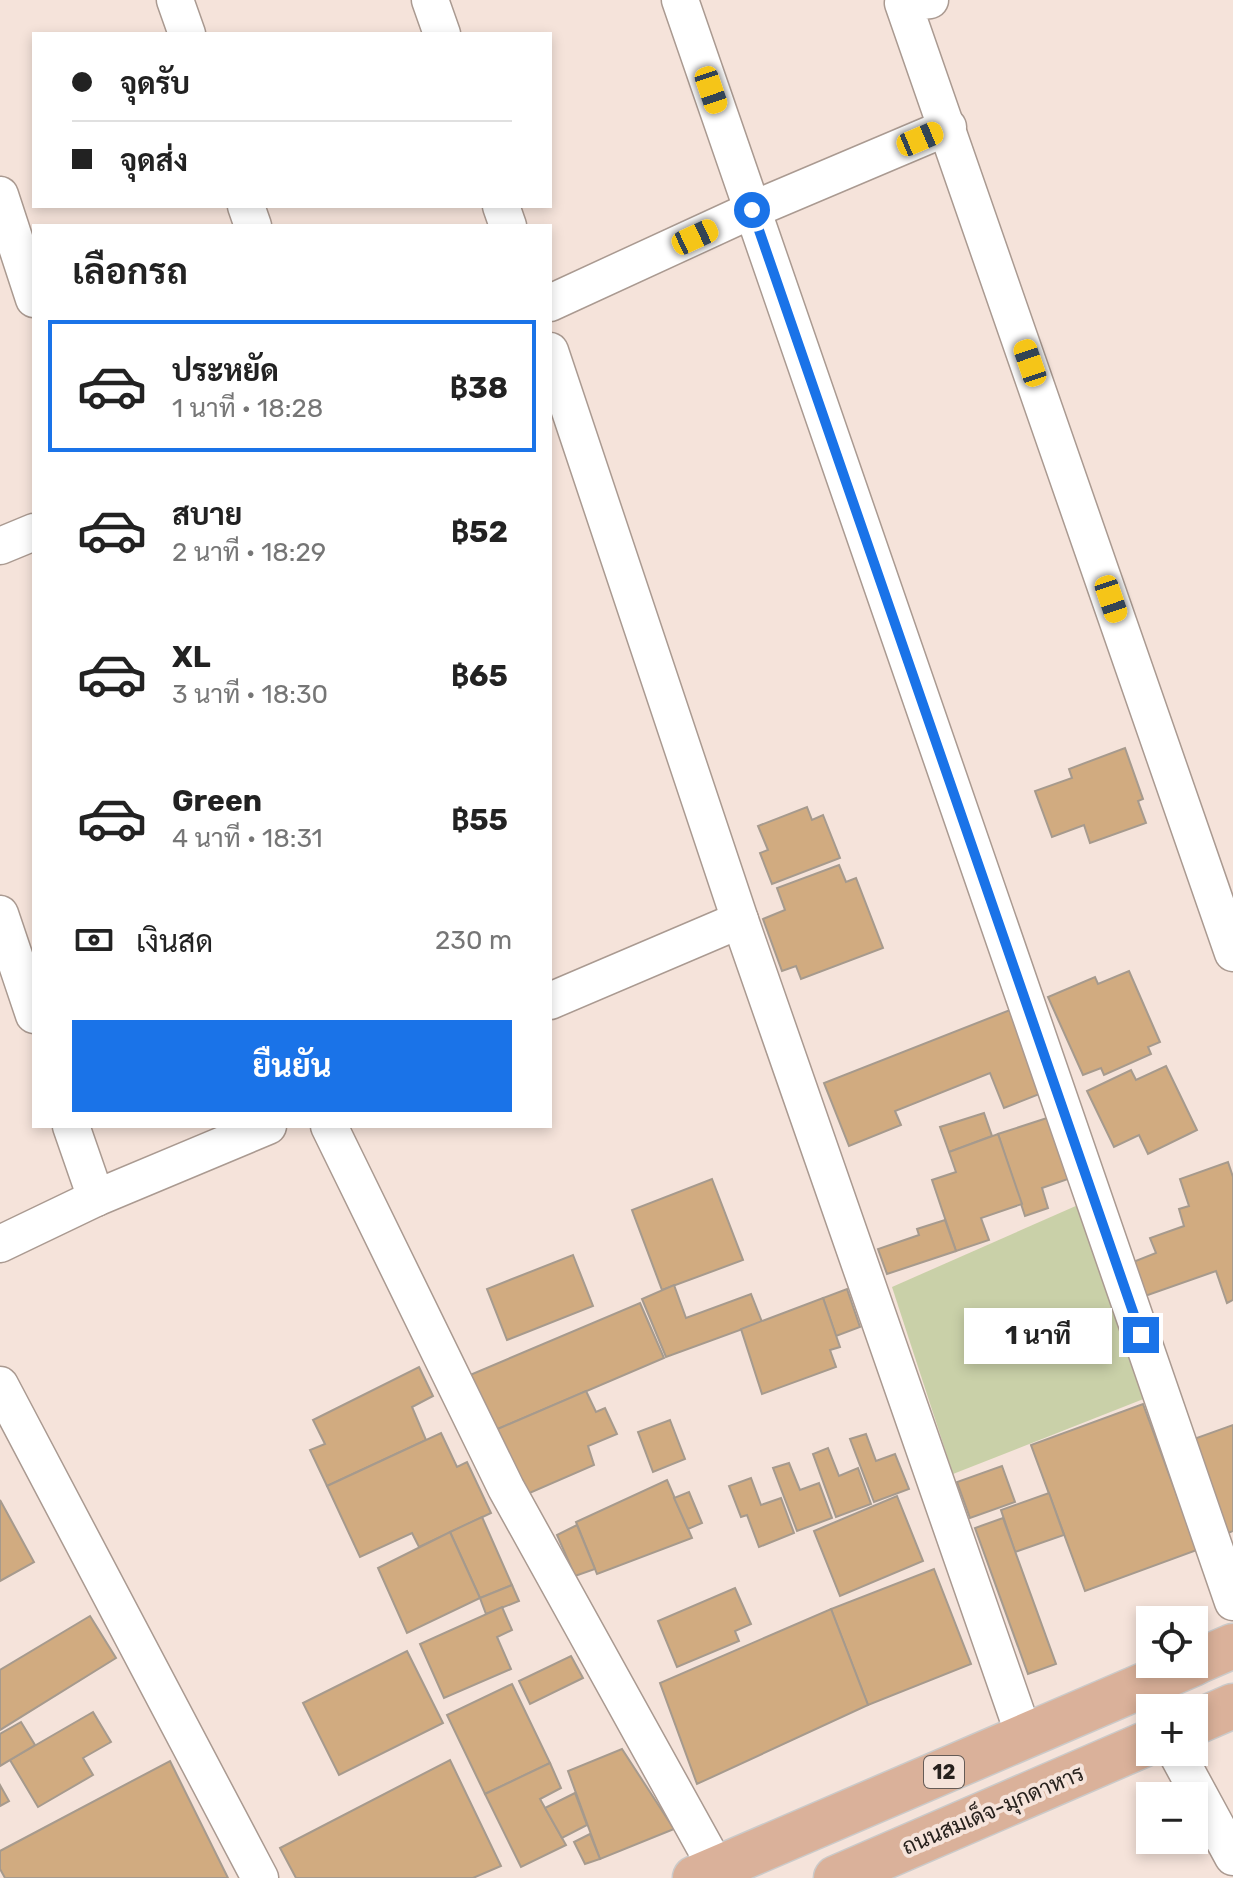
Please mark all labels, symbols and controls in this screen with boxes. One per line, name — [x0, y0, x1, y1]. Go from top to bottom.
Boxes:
car — [692, 63, 730, 117]
text: จุดรับ — [120, 66, 190, 102]
car — [893, 119, 947, 159]
text: จุดส่ง — [120, 143, 188, 179]
route start — [734, 192, 770, 228]
car — [668, 216, 722, 258]
text: เลือกรถ — [72, 250, 188, 293]
car — [1011, 336, 1049, 390]
icon: car — [76, 350, 148, 422]
text: ประหยัด — [172, 353, 279, 389]
text: ฿38 — [450, 370, 508, 406]
text: 1 นาที · 18:28 — [172, 393, 323, 424]
icon: car — [76, 494, 148, 566]
text: สบาย — [172, 497, 242, 533]
text: ฿52 — [451, 514, 508, 550]
text: 2 นาที · 18:29 — [172, 537, 326, 568]
car — [1092, 572, 1130, 626]
icon: car — [76, 638, 148, 710]
text: XL — [172, 639, 211, 675]
text: ฿65 — [451, 658, 508, 694]
text: 3 นาที · 18:30 — [172, 679, 328, 710]
icon: car — [76, 782, 148, 854]
text: Green — [172, 783, 262, 819]
text: ฿55 — [451, 802, 508, 838]
text: 4 นาที · 18:31 — [172, 823, 323, 854]
icon: cash — [72, 918, 116, 962]
text: เงินสด — [136, 924, 213, 960]
text: 230 m — [435, 925, 512, 956]
button: ยืนยัน — [72, 1020, 512, 1112]
callout: 1 นาที — [965, 1307, 1113, 1363]
route end — [1123, 1317, 1159, 1353]
text: 1 นาที — [1005, 1320, 1071, 1351]
map controls — [1136, 1606, 1208, 1854]
button: locate — [1136, 1606, 1208, 1678]
button: + — [1136, 1694, 1208, 1766]
road number: 12 — [924, 1756, 964, 1788]
street label: ถนนสมเด็จ-มุกดาหาร — [897, 1758, 1089, 1862]
button: − — [1136, 1782, 1208, 1854]

